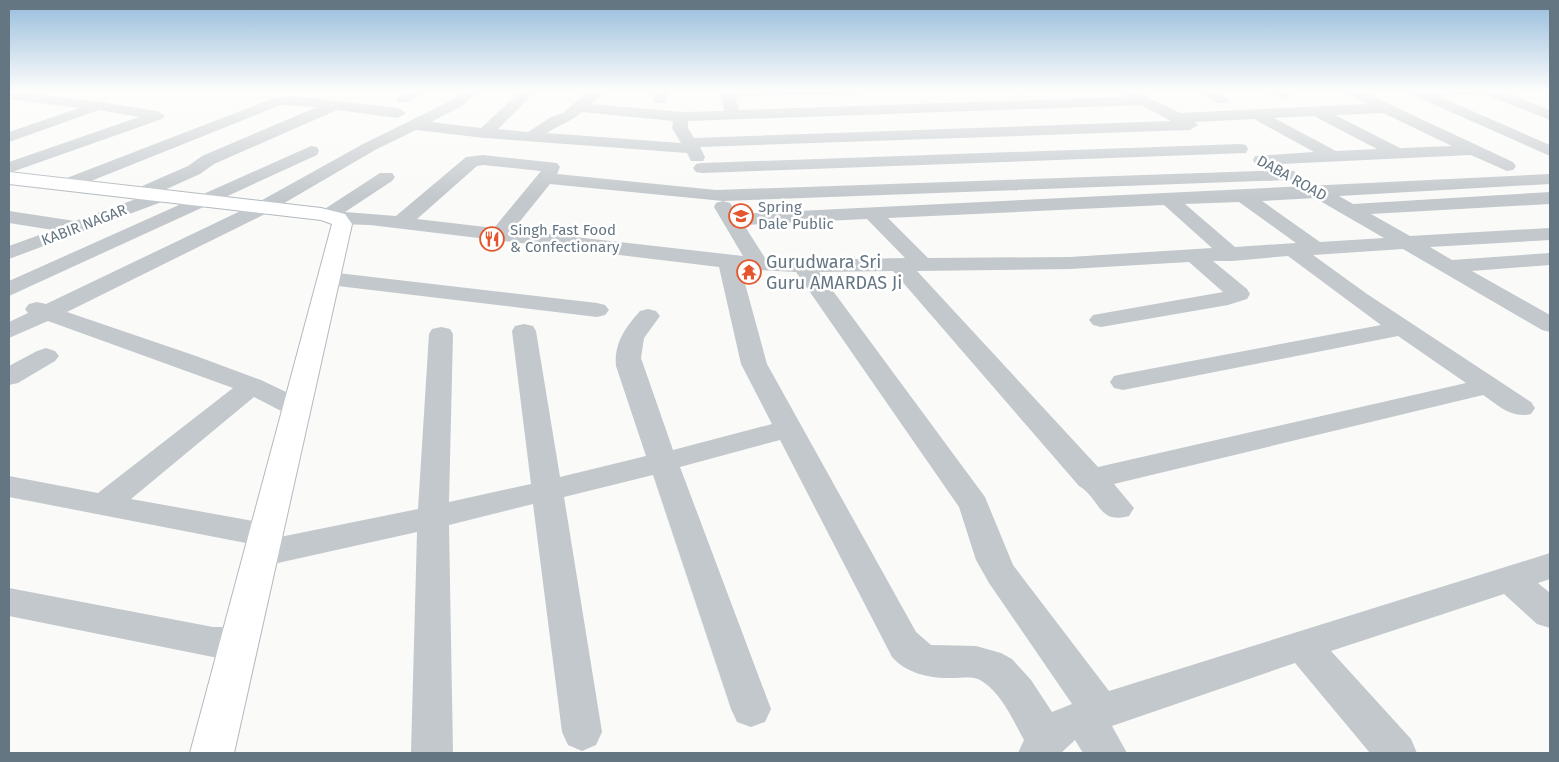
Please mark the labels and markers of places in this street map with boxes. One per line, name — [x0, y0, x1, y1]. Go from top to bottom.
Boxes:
place label: Spring Dale Public — [758, 198, 834, 233]
school or university icon: Spring Dale Public — [728, 203, 754, 229]
place label: Singh Fast Food & Confectionary — [510, 221, 620, 256]
restaurant icon: Singh Fast Food & Confectionary — [479, 226, 505, 252]
place label: Gurudwara Sri Guru AMARDAS Ji — [766, 251, 902, 294]
temple icon: Gurudwara Sri Guru AMARDAS Ji — [736, 259, 762, 285]

